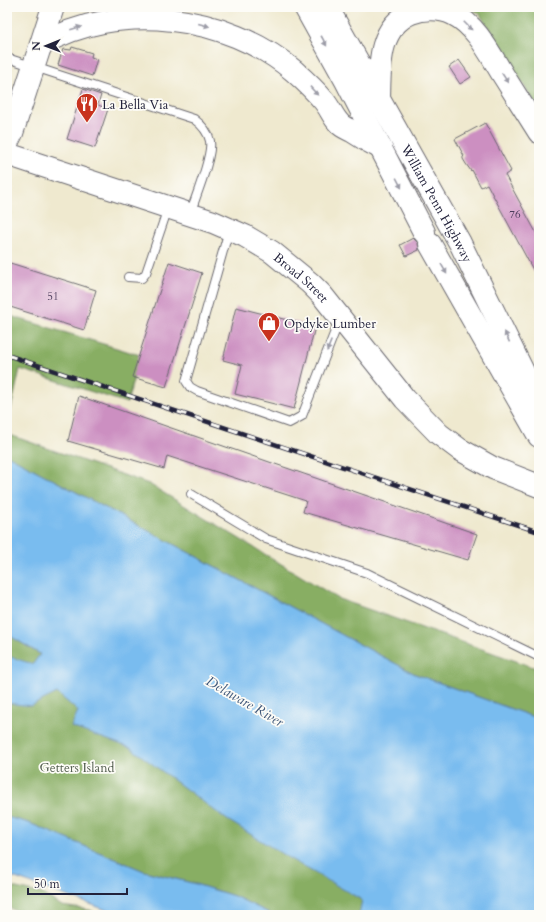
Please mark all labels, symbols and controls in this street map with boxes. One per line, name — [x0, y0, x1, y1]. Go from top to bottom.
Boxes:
one-way arrow — [463, 21, 473, 31]
one-way arrow — [198, 23, 211, 29]
one-way arrow — [70, 25, 82, 31]
north arrow — [26, 26, 66, 66]
one-way arrow — [320, 35, 327, 47]
text: N — [29, 41, 44, 51]
one-way arrow — [501, 73, 509, 83]
one-way arrow — [310, 86, 319, 96]
restaurant icon: La Bella Via — [74, 91, 100, 124]
place label: La Bella Via — [102, 96, 169, 114]
street label: William Penn Highway — [396, 141, 476, 266]
one-way arrow — [395, 177, 402, 189]
house number: 76 — [509, 207, 521, 222]
street label: Broad Street — [269, 249, 332, 306]
one-way arrow — [440, 263, 447, 274]
house number: 51 — [47, 289, 59, 304]
shop icon: Opdyke Lumber — [256, 310, 282, 343]
place label: Opdyke Lumber — [284, 315, 376, 333]
one-way arrow — [504, 331, 510, 342]
one-way arrow — [326, 340, 332, 352]
water label: Delaware River — [203, 672, 287, 731]
park label: Getters Island — [40, 759, 115, 777]
scale bar — [28, 870, 127, 896]
text: 50 m — [34, 876, 61, 892]

